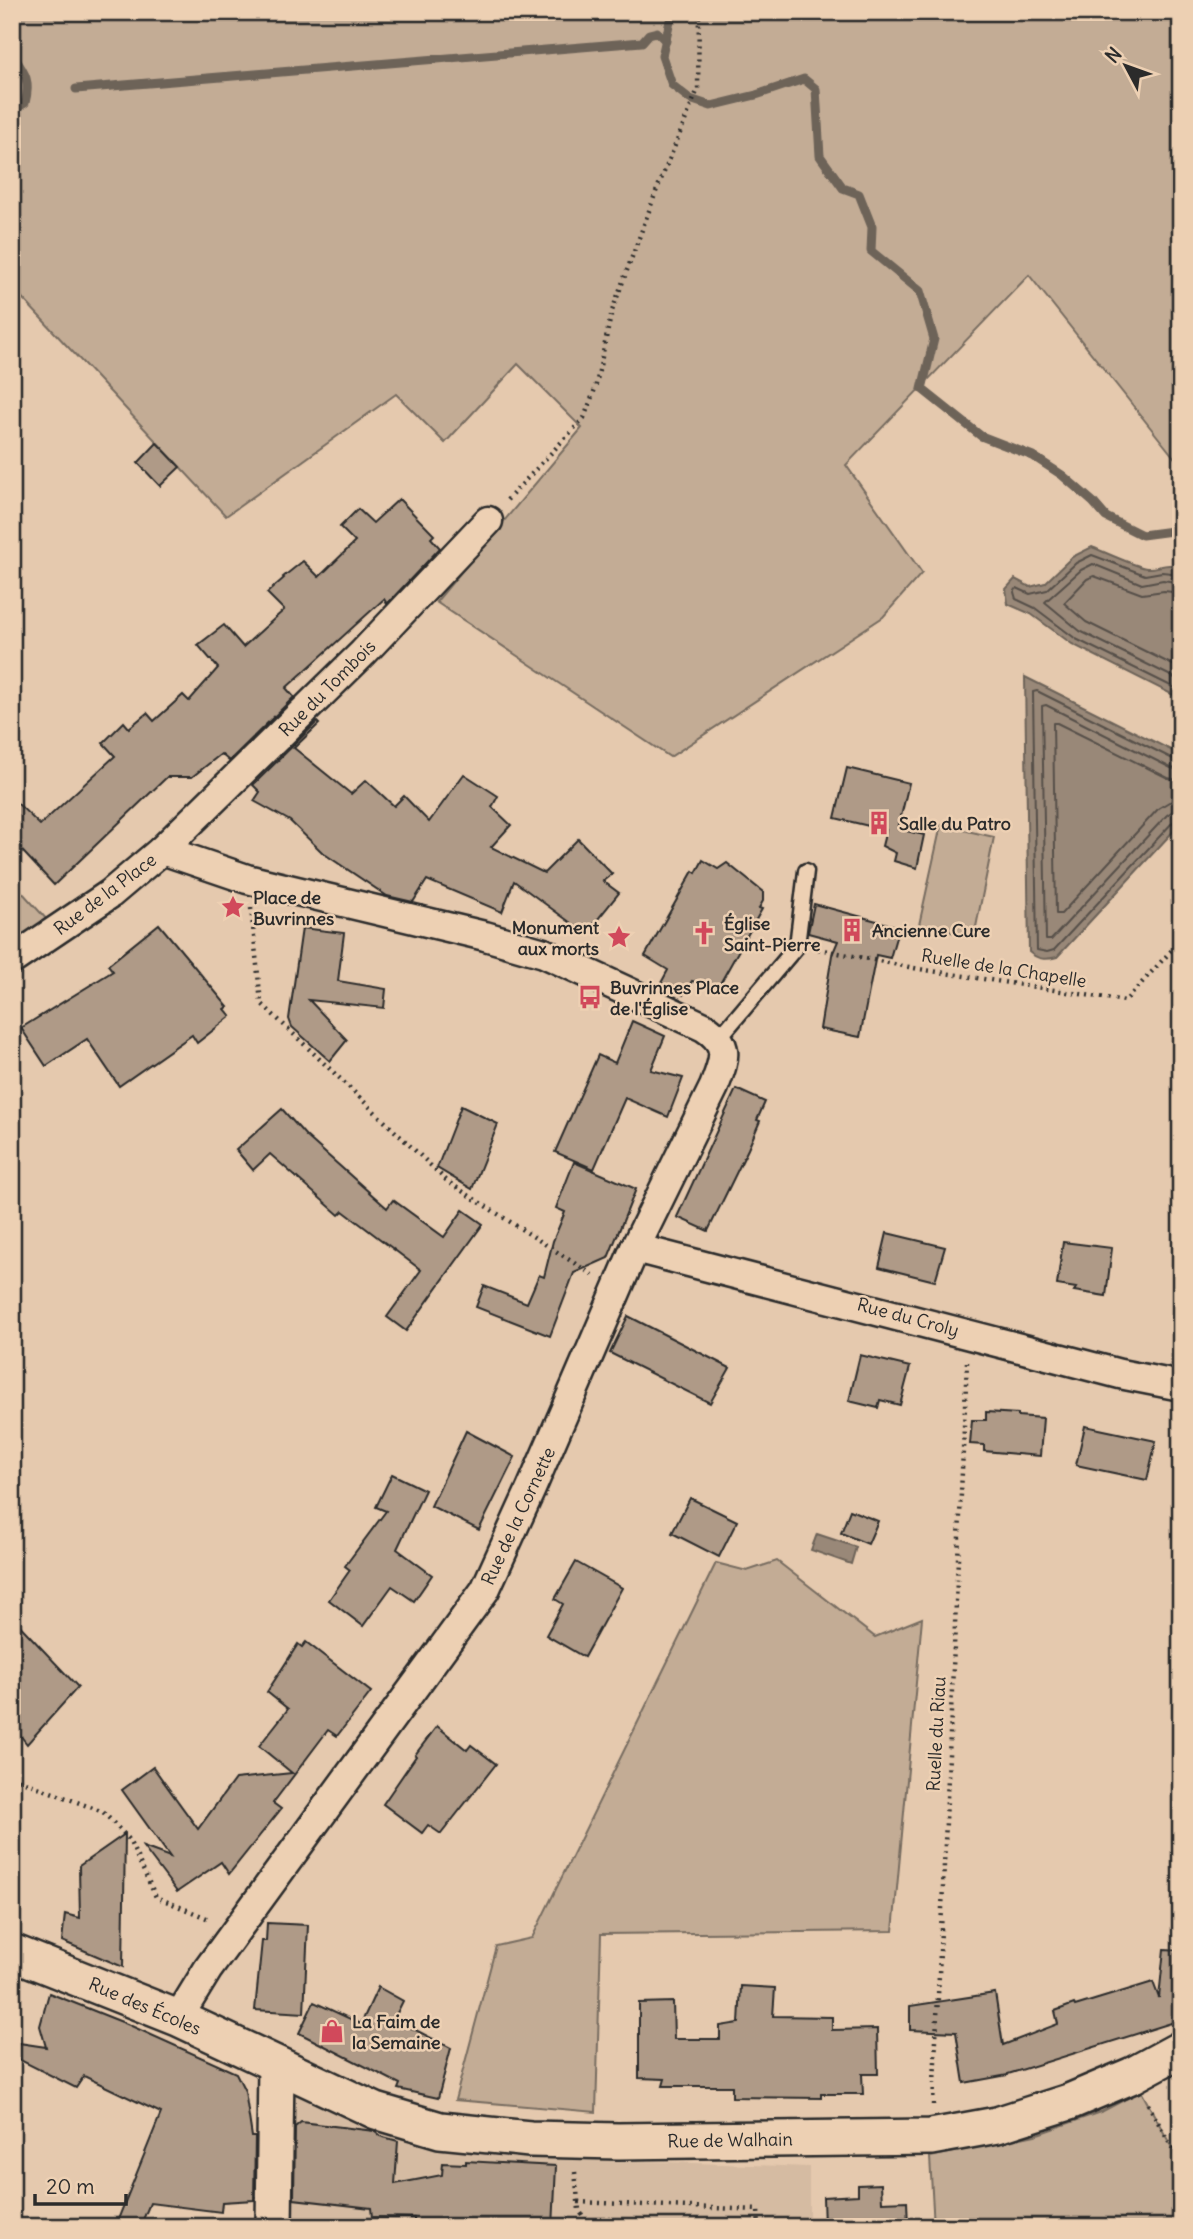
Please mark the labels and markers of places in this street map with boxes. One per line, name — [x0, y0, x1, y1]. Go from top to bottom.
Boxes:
building icon: Salle du Patro — [865, 809, 893, 837]
place label: Salle du Patro — [899, 812, 1011, 835]
place label: Place de Buvrinnes — [253, 886, 334, 930]
place icon: Place de Buvrinnes — [219, 893, 247, 921]
place label: Église Saint-Pierre — [724, 912, 821, 956]
place label: Monument aux morts — [512, 916, 600, 960]
building icon: Ancienne Cure — [838, 916, 866, 944]
church icon: Église Saint-Pierre — [690, 919, 718, 947]
place label: Ancienne Cure — [872, 919, 991, 942]
place icon: Monument aux morts — [605, 923, 633, 951]
place label: Buvrinnes Place de l'Église — [610, 976, 739, 1020]
bus stop icon: Buvrinnes Place de l'Église — [576, 983, 604, 1011]
place label: La Faim de la Semaine — [352, 2010, 441, 2054]
shop icon: La Faim de la Semaine — [318, 2017, 346, 2045]

